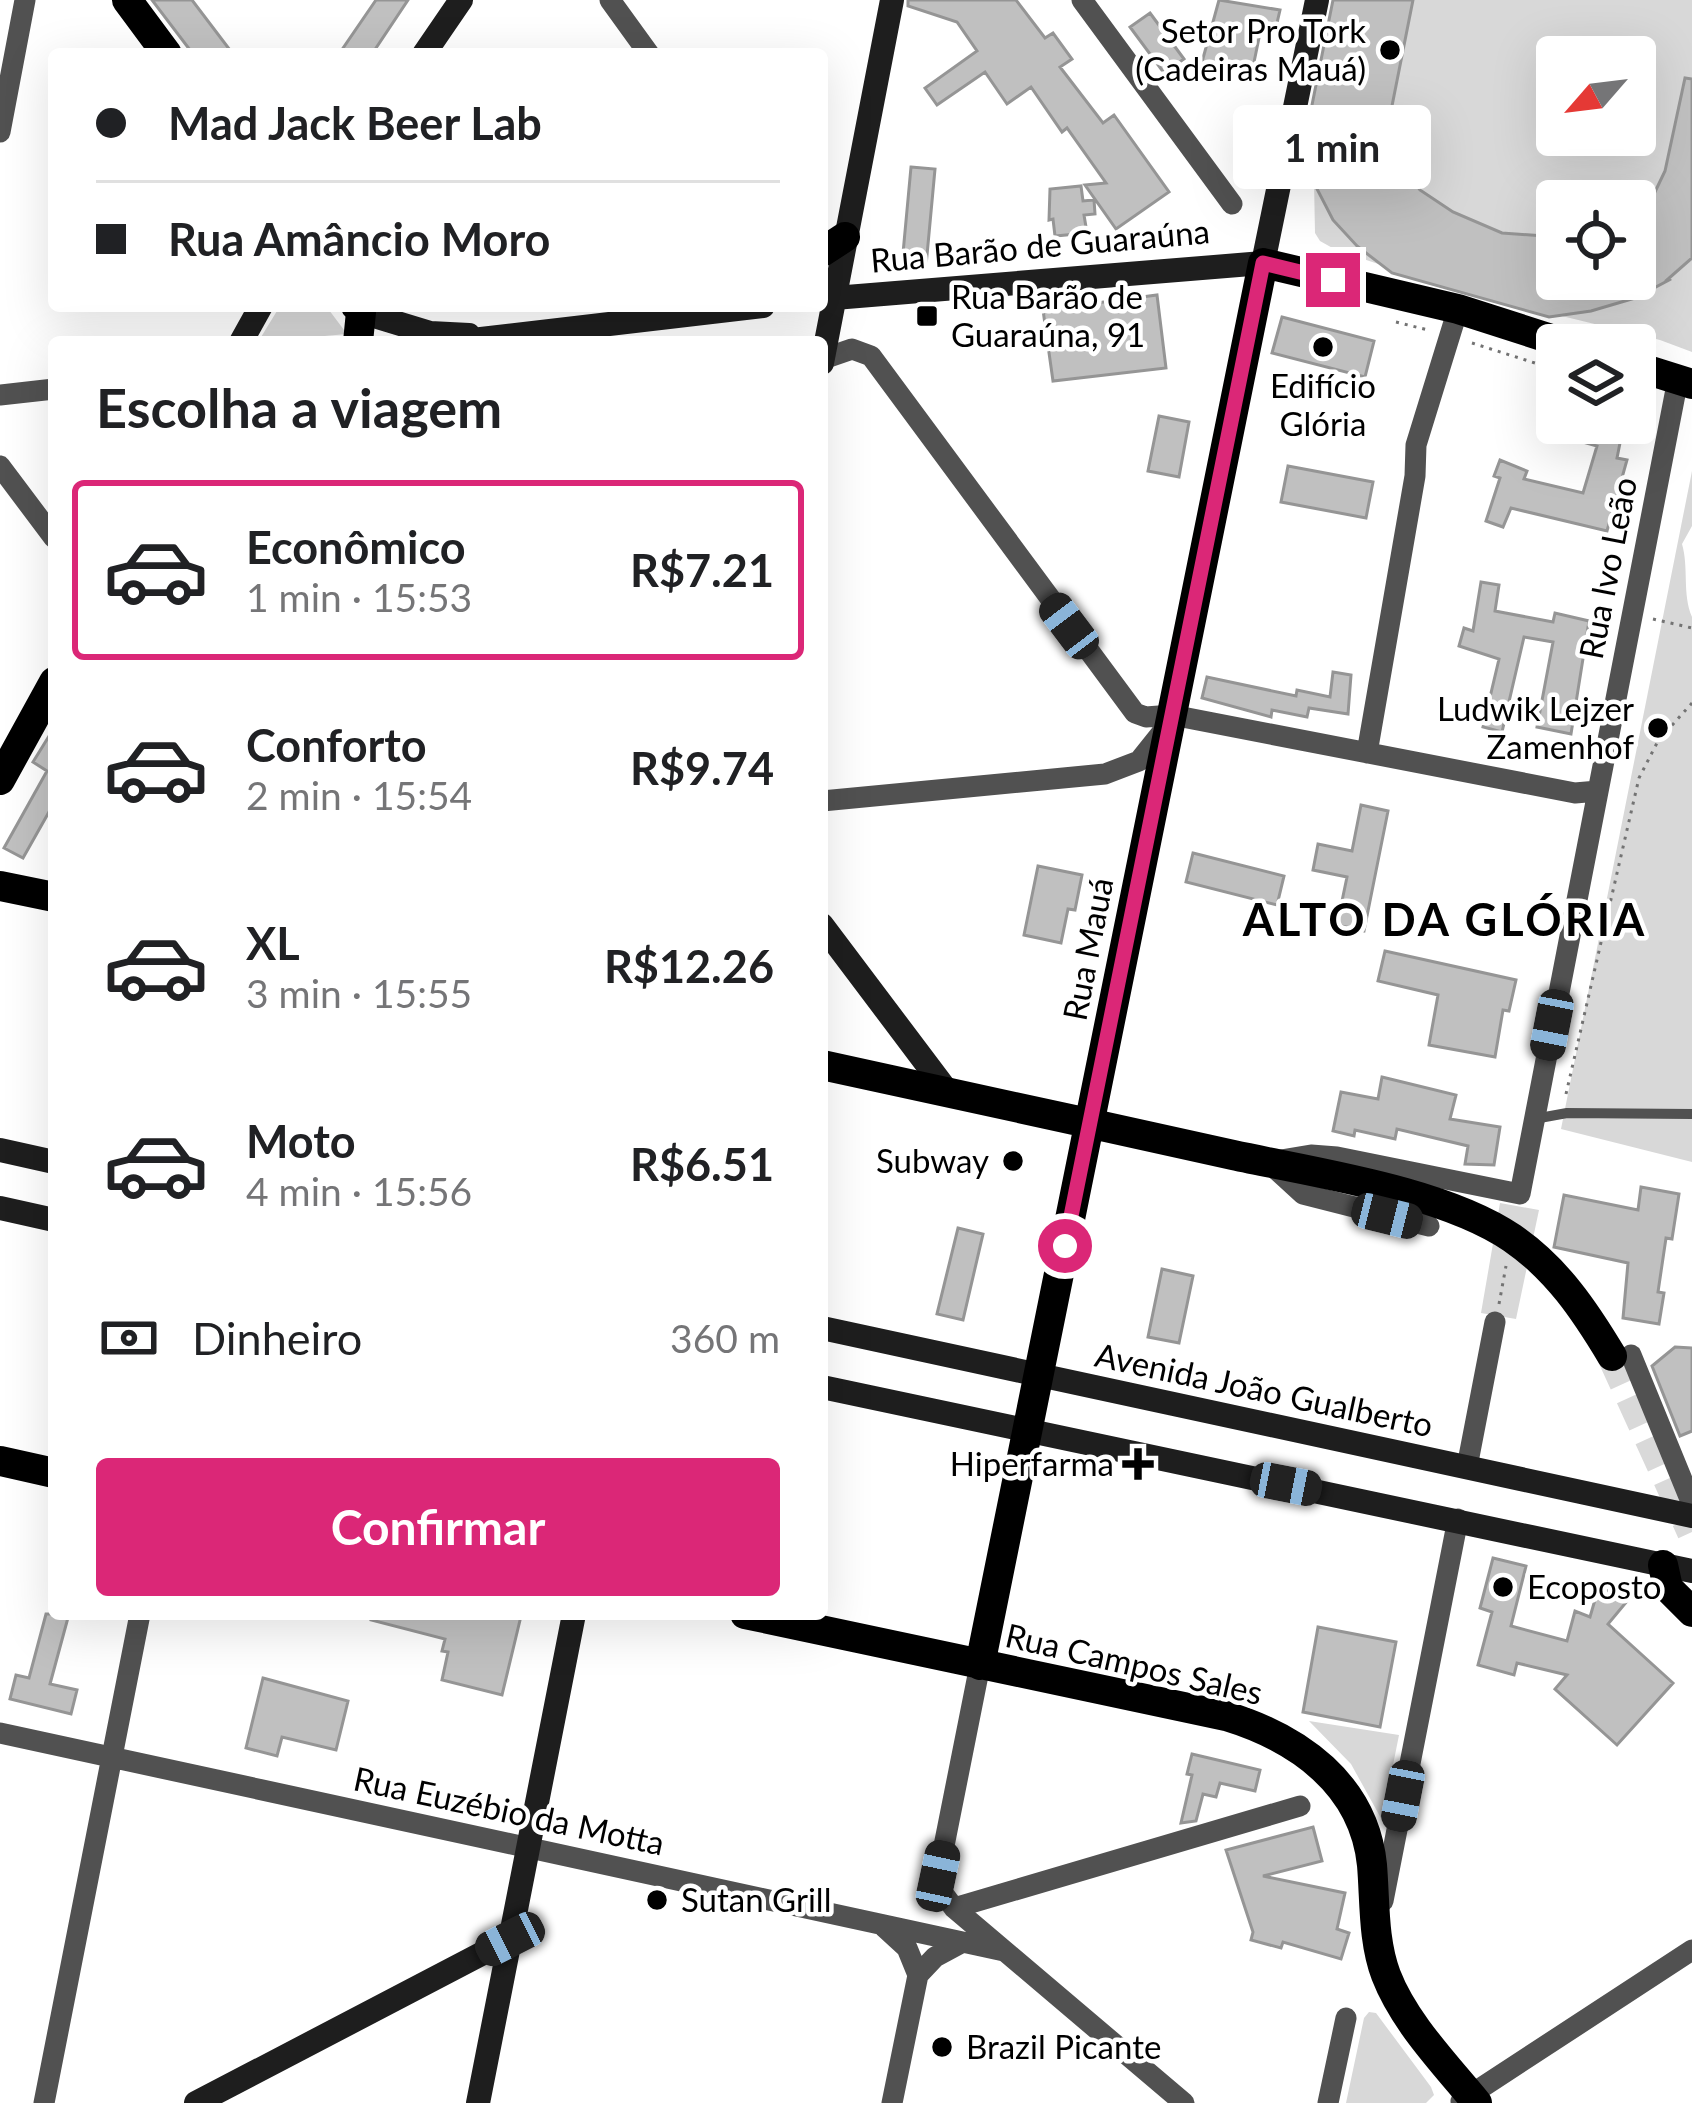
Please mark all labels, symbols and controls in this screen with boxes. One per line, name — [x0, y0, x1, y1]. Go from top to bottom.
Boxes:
place label: Setor Pro Tork (Cadeiras Mauá) — [1135, 10, 1366, 88]
north arrow — [1536, 36, 1656, 156]
map controls — [1536, 36, 1656, 444]
marker: Setor Pro Tork (Cadeiras Mauá) — [1377, 37, 1403, 63]
text: Mad Jack Beer Lab — [168, 96, 542, 150]
callout: 1 min — [1234, 106, 1432, 190]
text: 1 min — [1284, 124, 1380, 170]
button: locate — [1536, 180, 1656, 300]
street label: Rua Barão de Guaraúna — [869, 210, 1211, 280]
text: Rua Amâncio Moro — [168, 212, 550, 266]
route end — [1306, 253, 1360, 307]
place label: Rua Barão de Guaraúna, 91 — [951, 276, 1145, 354]
marker: Rua Barão de Guaraúna, 91 — [914, 303, 940, 329]
button: layers — [1536, 324, 1656, 444]
marker: Edifício Glória — [1310, 334, 1336, 360]
place label: Edifício Glória — [1270, 365, 1376, 443]
text: Escolha a viagem — [96, 375, 502, 440]
street label: Rua Ivo Leão — [1570, 474, 1644, 662]
icon: car — [102, 516, 210, 624]
text: Econômico — [246, 520, 466, 574]
text: R$7.21 — [630, 543, 774, 597]
text: 1 min · 15:53 — [246, 574, 472, 620]
car — [1033, 586, 1105, 666]
place label: Ludwik Lejzer Zamenhof — [1437, 688, 1634, 766]
icon: car — [102, 714, 210, 822]
marker: Ludwik Lejzer Zamenhof — [1645, 715, 1671, 741]
text: Conforto — [246, 718, 427, 772]
text: R$9.74 — [630, 741, 774, 795]
text: 2 min · 15:54 — [246, 772, 472, 818]
street label: Rua Mauá — [1054, 874, 1120, 1024]
district label: ALTO DA GLÓRIA — [1242, 892, 1647, 946]
icon: car — [102, 912, 210, 1020]
text: XL — [246, 916, 300, 970]
text: R$12.26 — [604, 939, 774, 993]
text: 3 min · 15:55 — [246, 970, 472, 1016]
car — [1527, 986, 1577, 1064]
icon: car — [102, 1110, 210, 1218]
text: Moto — [246, 1114, 356, 1168]
text: R$6.51 — [630, 1137, 774, 1191]
place label: Subway — [876, 1140, 989, 1180]
marker: Subway — [1000, 1148, 1026, 1174]
text: 4 min · 15:56 — [246, 1168, 472, 1214]
car — [1348, 1190, 1426, 1242]
route start — [1038, 1219, 1092, 1273]
icon: cash — [96, 1305, 162, 1371]
text: Dinheiro — [192, 1311, 362, 1365]
text: 360 m — [670, 1315, 780, 1361]
street label: Avenida João Gualberto — [1092, 1334, 1437, 1444]
place label: Hiperfarma — [950, 1443, 1114, 1483]
marker: Hiperfarma — [1125, 1451, 1151, 1477]
button: Confirmar — [96, 1458, 780, 1596]
car — [1247, 1459, 1325, 1509]
place label: Ecoposto — [1527, 1566, 1661, 1606]
marker: Ecoposto — [1490, 1574, 1516, 1600]
street label: Rua Campos Sales — [1002, 1614, 1267, 1712]
car — [1378, 1757, 1428, 1835]
street label: Rua Euzébio da Motta — [350, 1758, 668, 1862]
car — [913, 1837, 963, 1915]
place label: Sutan Grill — [681, 1879, 831, 1919]
marker: Sutan Grill — [644, 1887, 670, 1913]
car — [470, 1907, 550, 1971]
place label: Brazil Picante — [966, 2026, 1161, 2066]
marker: Brazil Picante — [929, 2034, 955, 2060]

